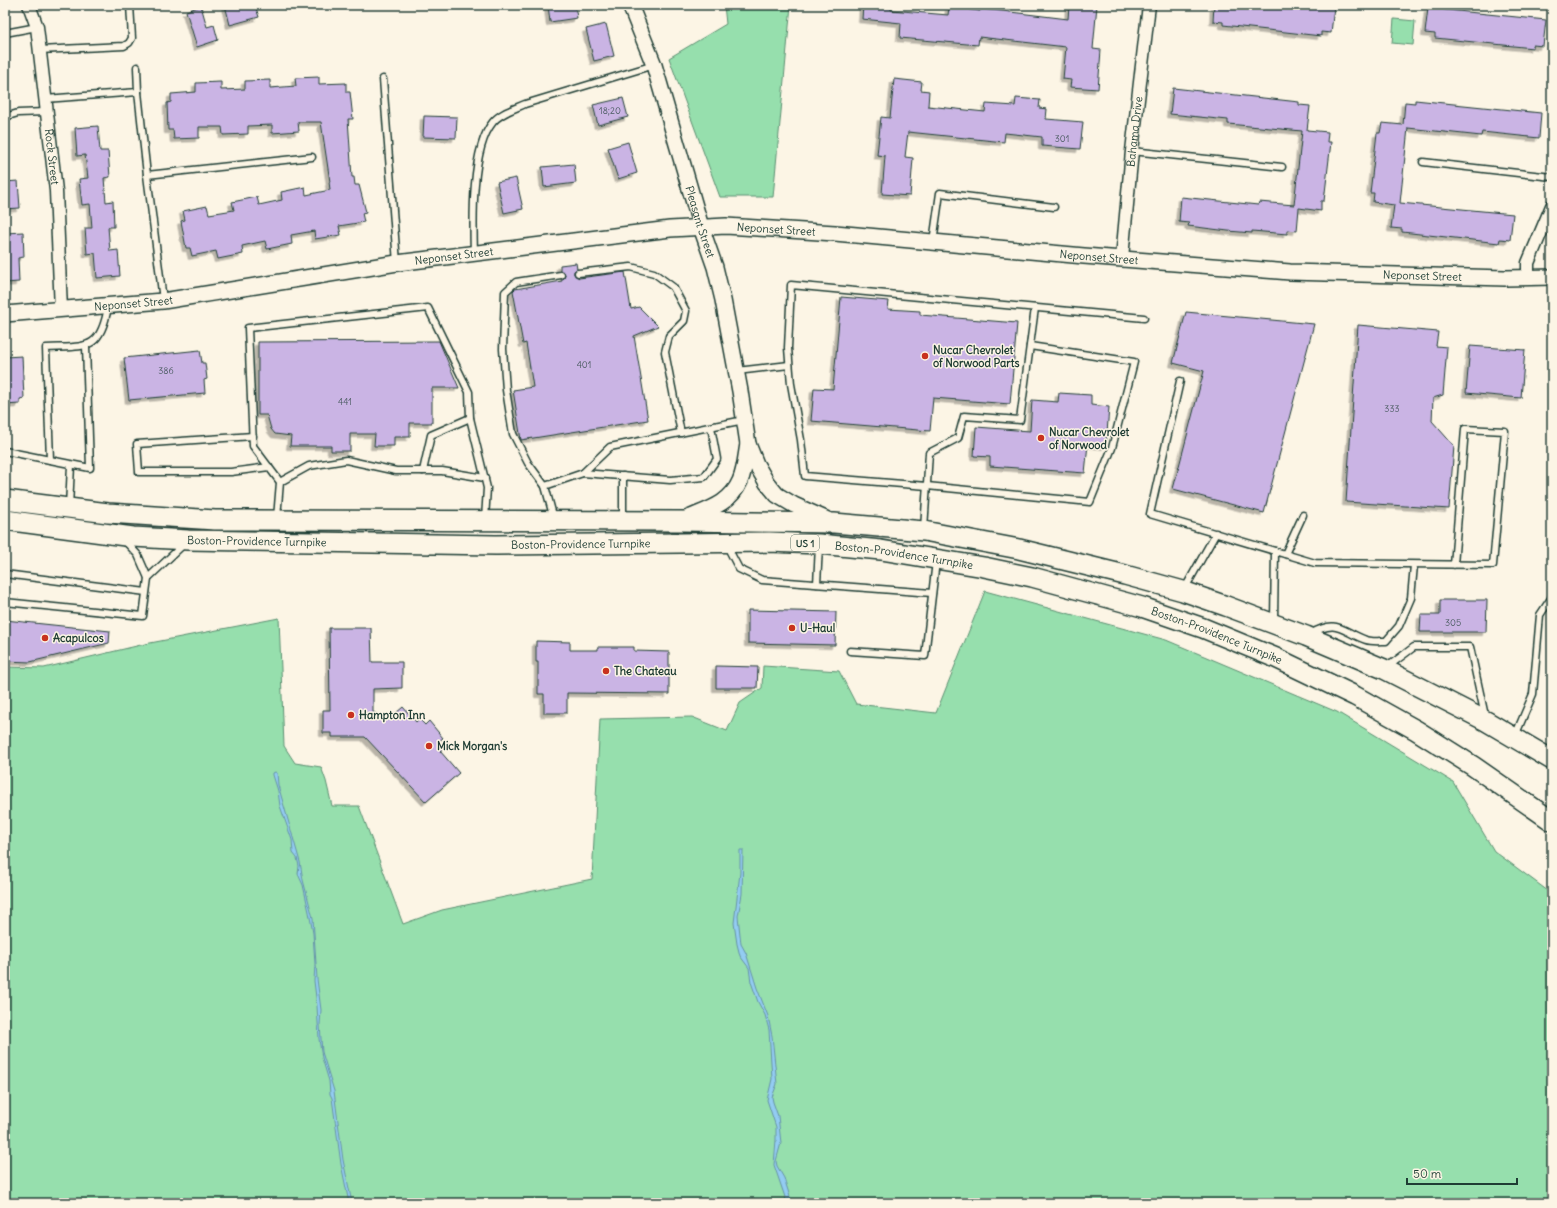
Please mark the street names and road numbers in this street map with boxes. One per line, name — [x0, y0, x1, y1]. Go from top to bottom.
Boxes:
street label: Bahama Drive — [1124, 96, 1145, 167]
street label: Rock Street — [42, 128, 62, 186]
street label: Pleasant Street — [682, 184, 718, 260]
street label: Neponset Street — [736, 220, 816, 239]
street label: Neponset Street — [414, 244, 494, 268]
street label: Neponset Street — [1059, 247, 1139, 267]
street label: Neponset Street — [1383, 268, 1462, 284]
street label: Neponset Street — [94, 292, 174, 314]
street label: Boston-Providence Turnpike — [187, 533, 327, 549]
road number: US 1 — [791, 535, 819, 551]
street label: Boston-Providence Turnpike — [511, 536, 651, 552]
street label: Boston-Providence Turnpike — [834, 539, 974, 572]
street label: Boston-Providence Turnpike — [1149, 604, 1285, 667]

